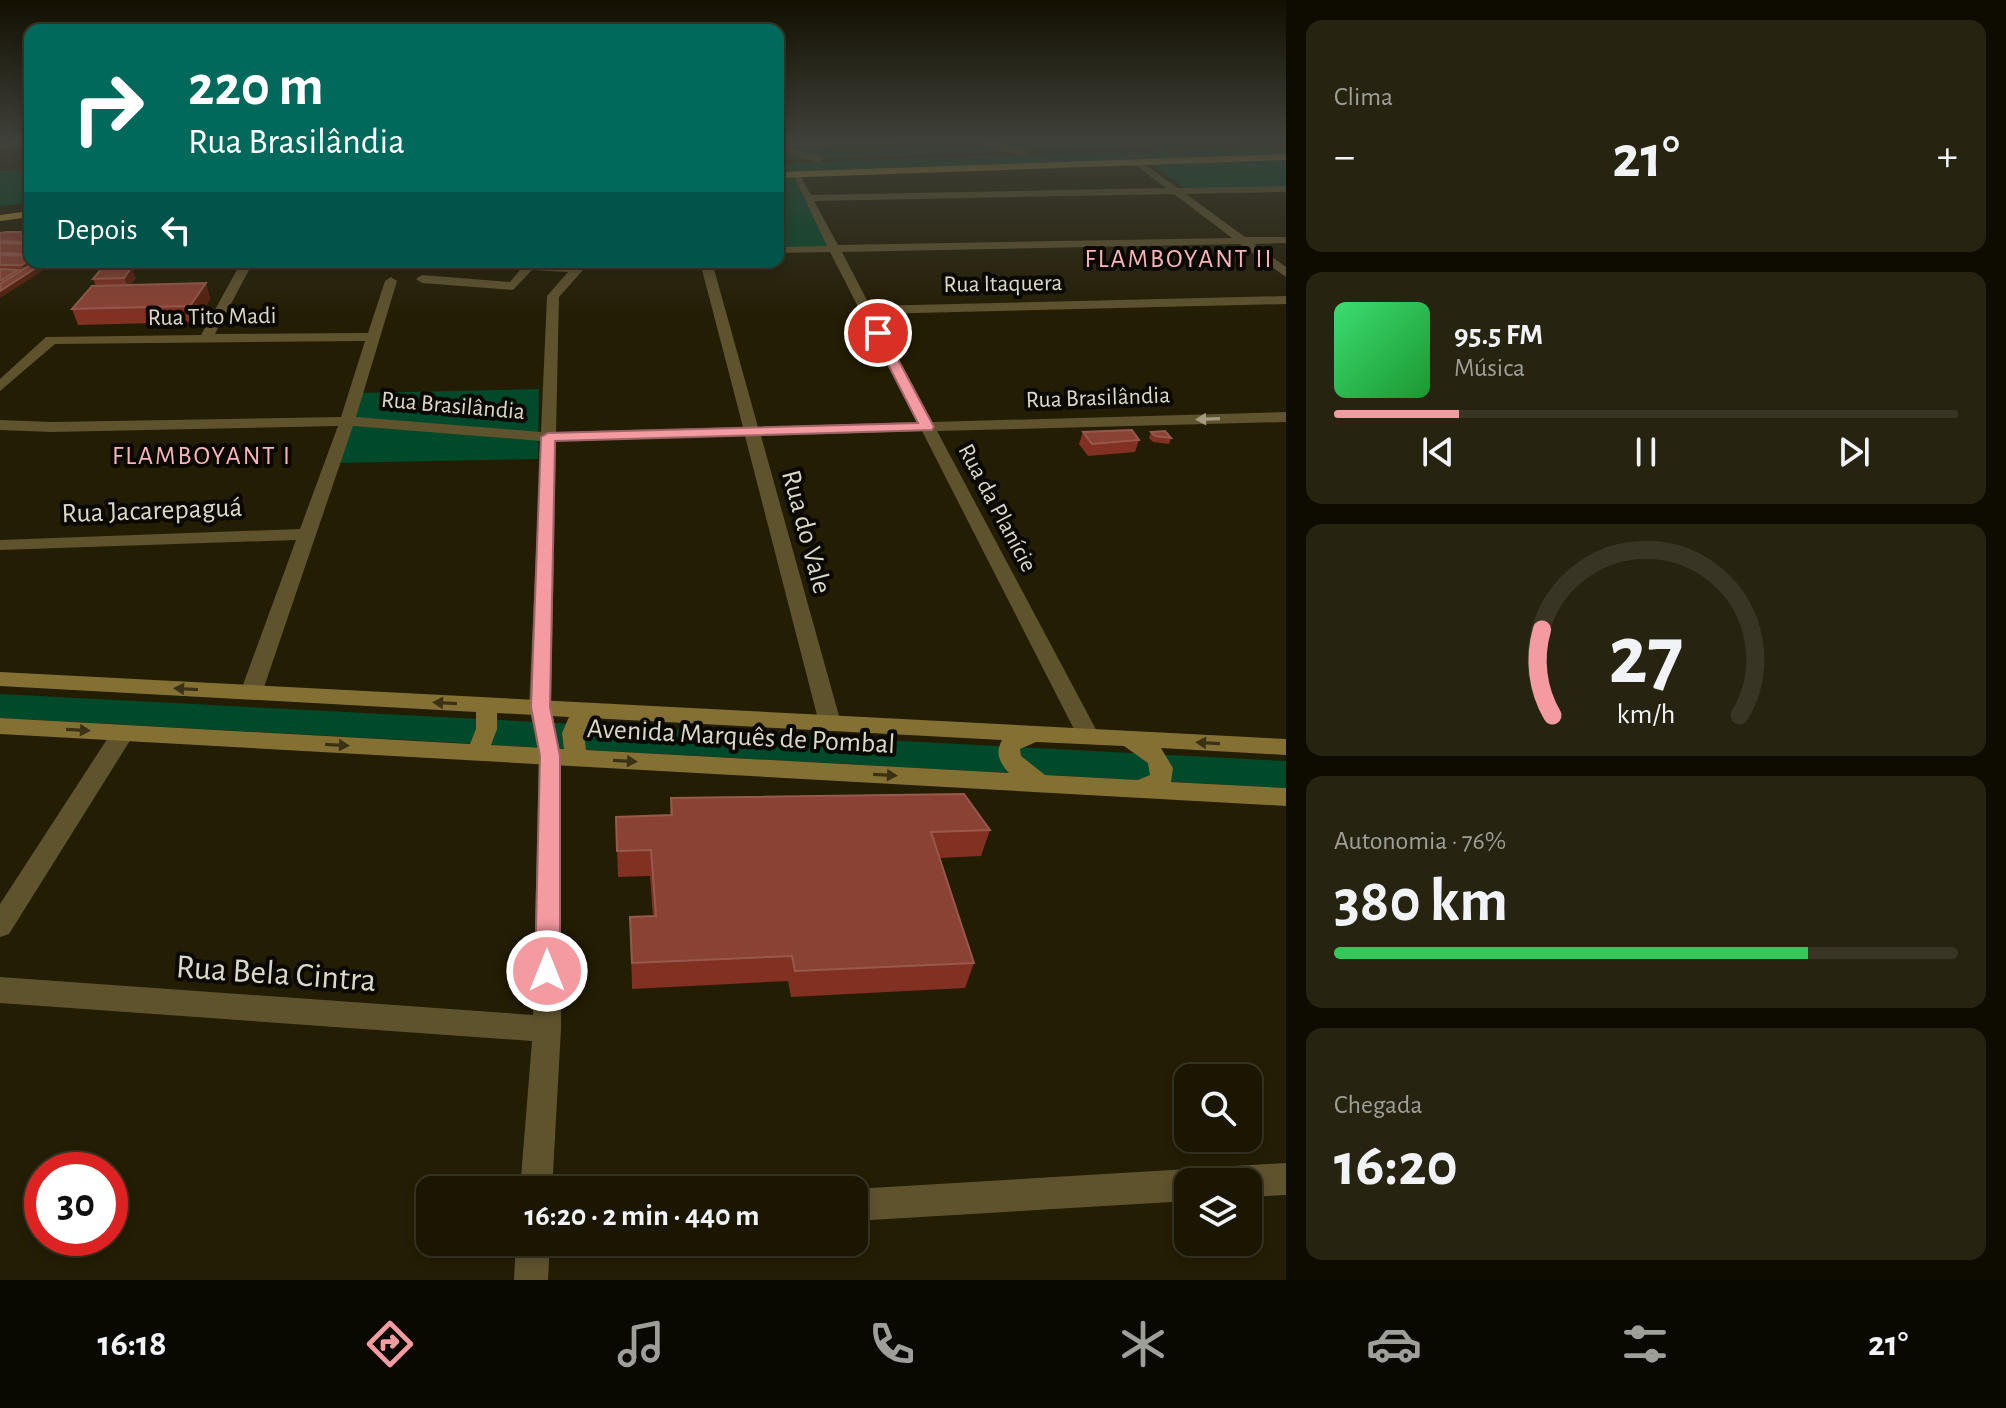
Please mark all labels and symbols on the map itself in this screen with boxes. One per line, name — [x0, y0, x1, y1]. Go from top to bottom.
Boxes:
district label: FLAMBOYANT II — [1084, 246, 1274, 272]
street label: Rua Itaquera — [943, 271, 1063, 297]
pin — [844, 299, 912, 367]
street label: Rua Tito Madi — [147, 304, 277, 330]
street label: Rua Brasilândia — [1025, 383, 1171, 413]
street label: Rua Brasilândia — [380, 388, 526, 424]
one-way arrow — [1195, 413, 1220, 426]
street label: Rua da Planície — [953, 440, 1041, 576]
district label: FLAMBOYANT I — [112, 443, 292, 469]
street label: Rua do Vale — [776, 467, 836, 597]
street label: Rua Jacarepaguá — [61, 494, 243, 528]
one-way arrow — [173, 682, 198, 695]
one-way arrow — [432, 696, 457, 709]
street label: Avenida Marquês de Pombal — [586, 715, 896, 759]
one-way arrow — [66, 724, 91, 737]
one-way arrow — [1195, 736, 1220, 749]
one-way arrow — [325, 738, 351, 751]
one-way arrow — [613, 754, 638, 767]
one-way arrow — [873, 769, 898, 782]
position arrow — [505, 929, 589, 1013]
street label: Rua Bela Cintra — [175, 950, 377, 998]
speed limit sign: 30 — [24, 1152, 128, 1256]

